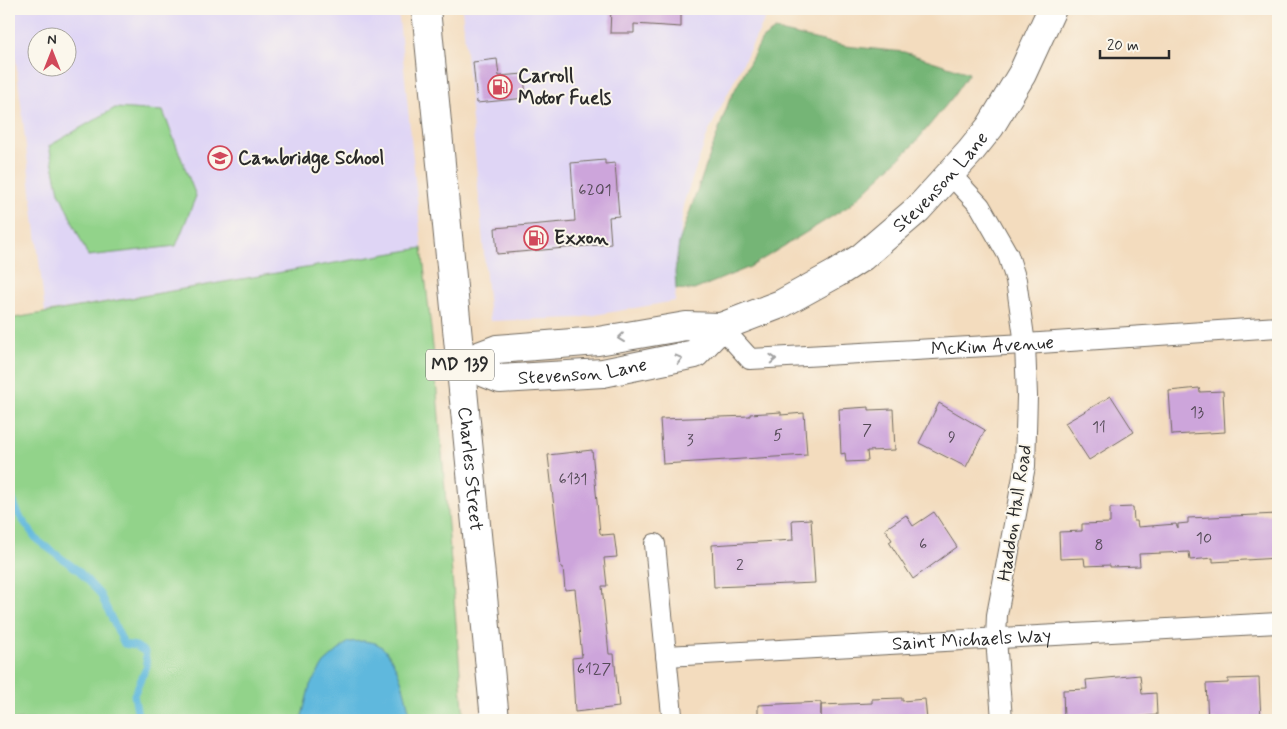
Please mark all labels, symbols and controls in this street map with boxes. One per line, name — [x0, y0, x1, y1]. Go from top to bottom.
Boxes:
north arrow — [28, 28, 78, 78]
scale bar — [1100, 28, 1168, 60]
text: N — [47, 31, 57, 49]
text: 20 m — [1107, 36, 1139, 56]
place label: Carroll Motor Fuels — [518, 64, 612, 111]
fuel station icon: Carroll Motor Fuels — [487, 74, 513, 100]
street label: Stevenson Lane — [887, 126, 994, 238]
school or university icon: Cambridge School — [207, 145, 233, 171]
place label: Cambridge School — [238, 146, 384, 174]
house number: 6201 — [578, 180, 612, 201]
fuel station icon: Exxon — [523, 225, 549, 251]
place label: Exxon — [554, 226, 608, 251]
street label: McKim Avenue — [930, 330, 1055, 362]
one-way arrow — [616, 332, 624, 343]
road number: MD 139 — [426, 350, 494, 380]
street label: Stevenson Lane — [517, 352, 649, 390]
one-way arrow — [675, 354, 683, 364]
one-way arrow — [770, 354, 777, 364]
house number: 13 — [1190, 402, 1204, 423]
street label: Charles Street — [452, 405, 489, 532]
house number: 11 — [1092, 417, 1106, 438]
house number: 7 — [862, 420, 872, 441]
house number: 5 — [773, 425, 783, 446]
house number: 9 — [948, 427, 956, 448]
house number: 3 — [686, 430, 694, 451]
street label: Haddon Hall Road — [992, 443, 1038, 583]
house number: 6131 — [559, 469, 587, 490]
house number: 10 — [1196, 528, 1212, 549]
house number: 6 — [919, 534, 927, 555]
house number: 8 — [1094, 535, 1104, 556]
house number: 2 — [736, 555, 744, 576]
street label: Saint Michaels Way — [891, 623, 1052, 656]
house number: 6127 — [577, 659, 611, 680]

